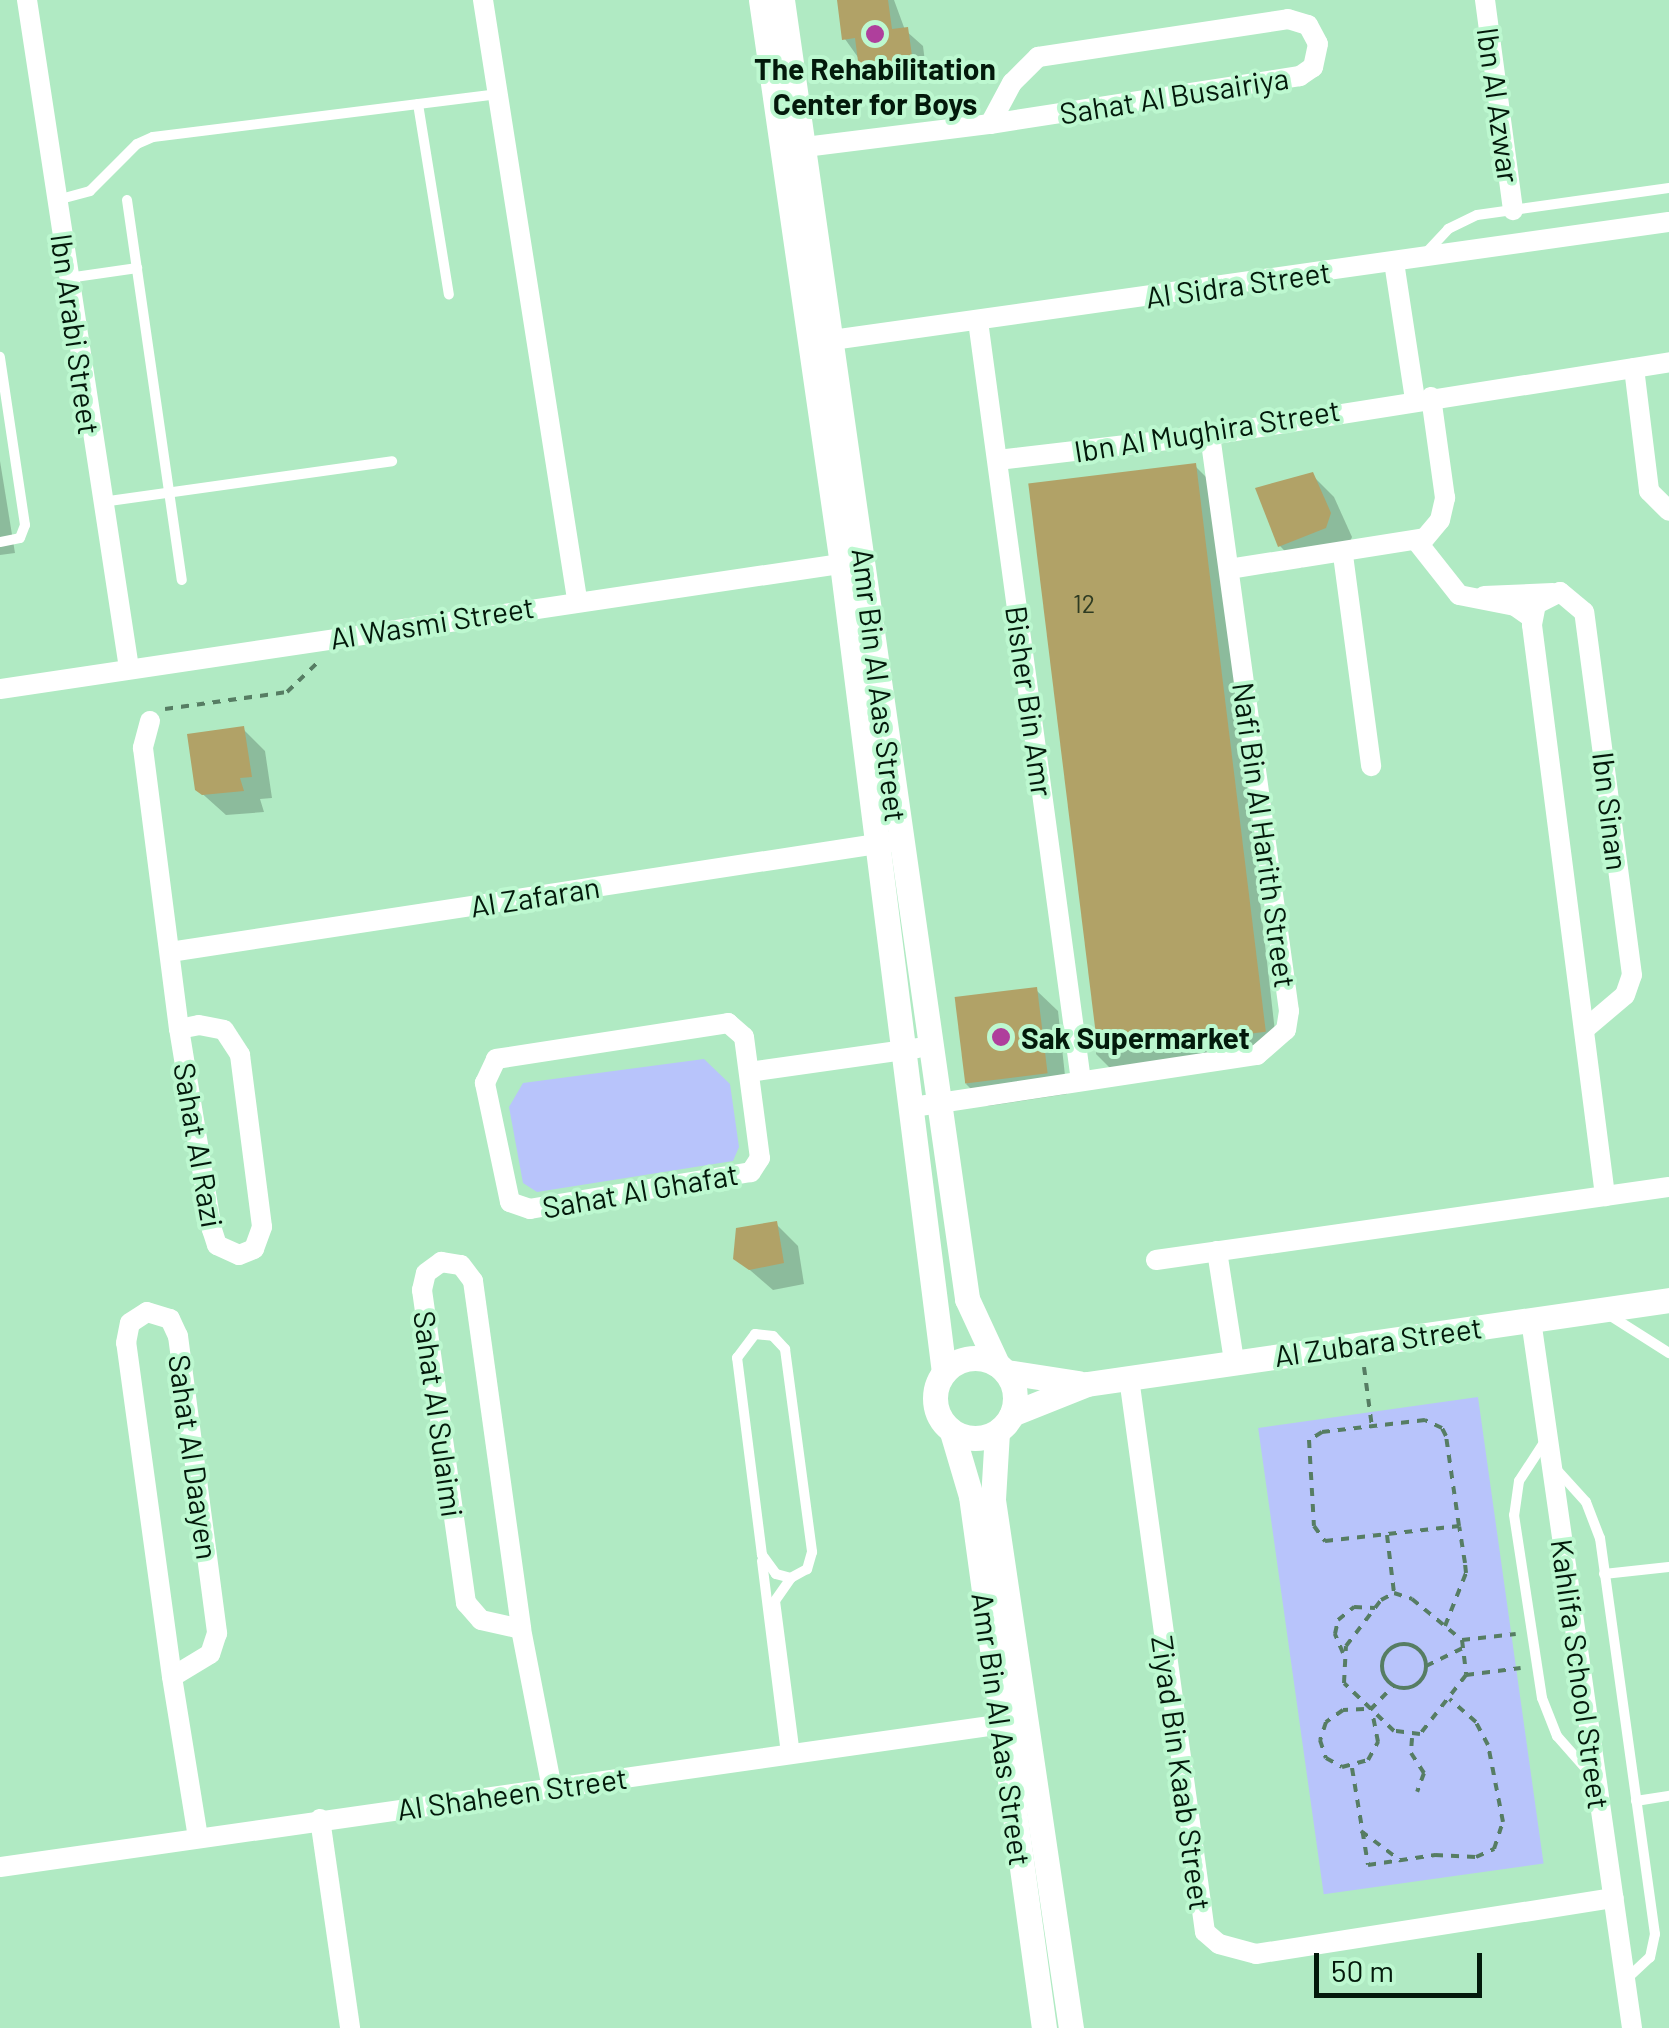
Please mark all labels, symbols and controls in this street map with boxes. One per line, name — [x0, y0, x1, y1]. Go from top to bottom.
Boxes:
marker: The Rehabilitation Center for Boys — [864, 23, 886, 45]
street label: Ibn Al Azwar — [1470, 25, 1528, 185]
place label: The Rehabilitation Center for Boys — [754, 50, 996, 120]
street label: Sahat Al Busairiya — [1057, 59, 1291, 131]
street label: Ibn Arabi Street — [44, 231, 108, 437]
street label: Al Sidra Street — [1143, 253, 1333, 315]
street label: Ibn Al Mughira Street — [1071, 391, 1343, 469]
street label: Amr Bin Al Aas Street — [845, 546, 915, 824]
street label: Al Wasmi Street — [327, 588, 537, 656]
house number: 12 — [1073, 588, 1095, 618]
street label: Bisher Bin Amr — [999, 603, 1061, 799]
street label: Nafi Bin Al Harith Street — [1226, 680, 1304, 990]
street label: Ibn Sinan — [1586, 750, 1636, 872]
street label: Al Zafaran — [468, 868, 602, 924]
place label: Sak Supermarket — [1021, 1019, 1250, 1055]
marker: Sak Supermarket — [990, 1026, 1012, 1048]
street label: Sahat Al Razi — [167, 1060, 231, 1230]
street label: Sahat Al Ghafat — [539, 1155, 741, 1225]
street label: Sahat Al Sulaimi — [407, 1308, 471, 1520]
street label: Al Zubara Street — [1272, 1309, 1484, 1373]
street label: Sahat Al Daayen — [162, 1352, 226, 1562]
street label: Kahlifa School Street — [1544, 1537, 1618, 1811]
street label: Amr Bin Al Aas Street — [965, 1590, 1039, 1868]
street label: Ziyad Bin Kaab Street — [1145, 1633, 1219, 1913]
street label: Al Shaheen Street — [395, 1759, 629, 1827]
scale bar — [1319, 1933, 1486, 1995]
text: 50 m — [1331, 1952, 1394, 1988]

